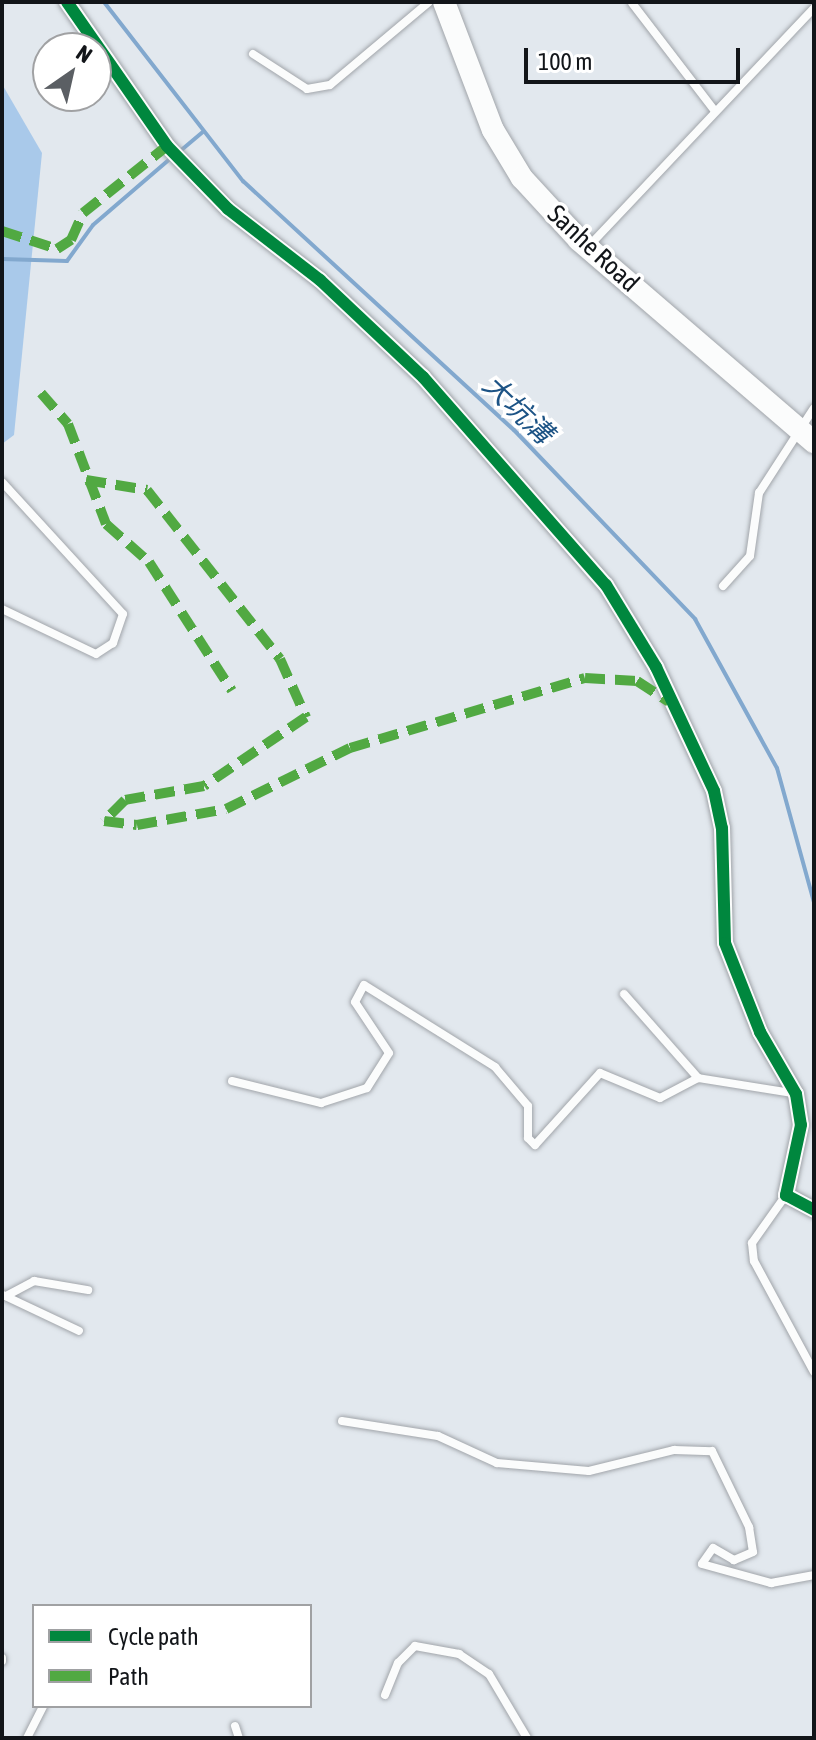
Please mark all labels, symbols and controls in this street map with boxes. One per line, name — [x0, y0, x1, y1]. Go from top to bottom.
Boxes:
north arrow — [32, 32, 112, 112]
scale bar — [528, 32, 744, 82]
text: N — [72, 39, 97, 68]
text: 100 m — [538, 48, 592, 75]
street label: Sanhe Road — [541, 199, 645, 299]
water label: 大坑溝 — [476, 368, 560, 450]
legend — [32, 1604, 312, 1708]
text: Cycle path — [108, 1623, 199, 1650]
text: Path — [108, 1663, 149, 1690]

